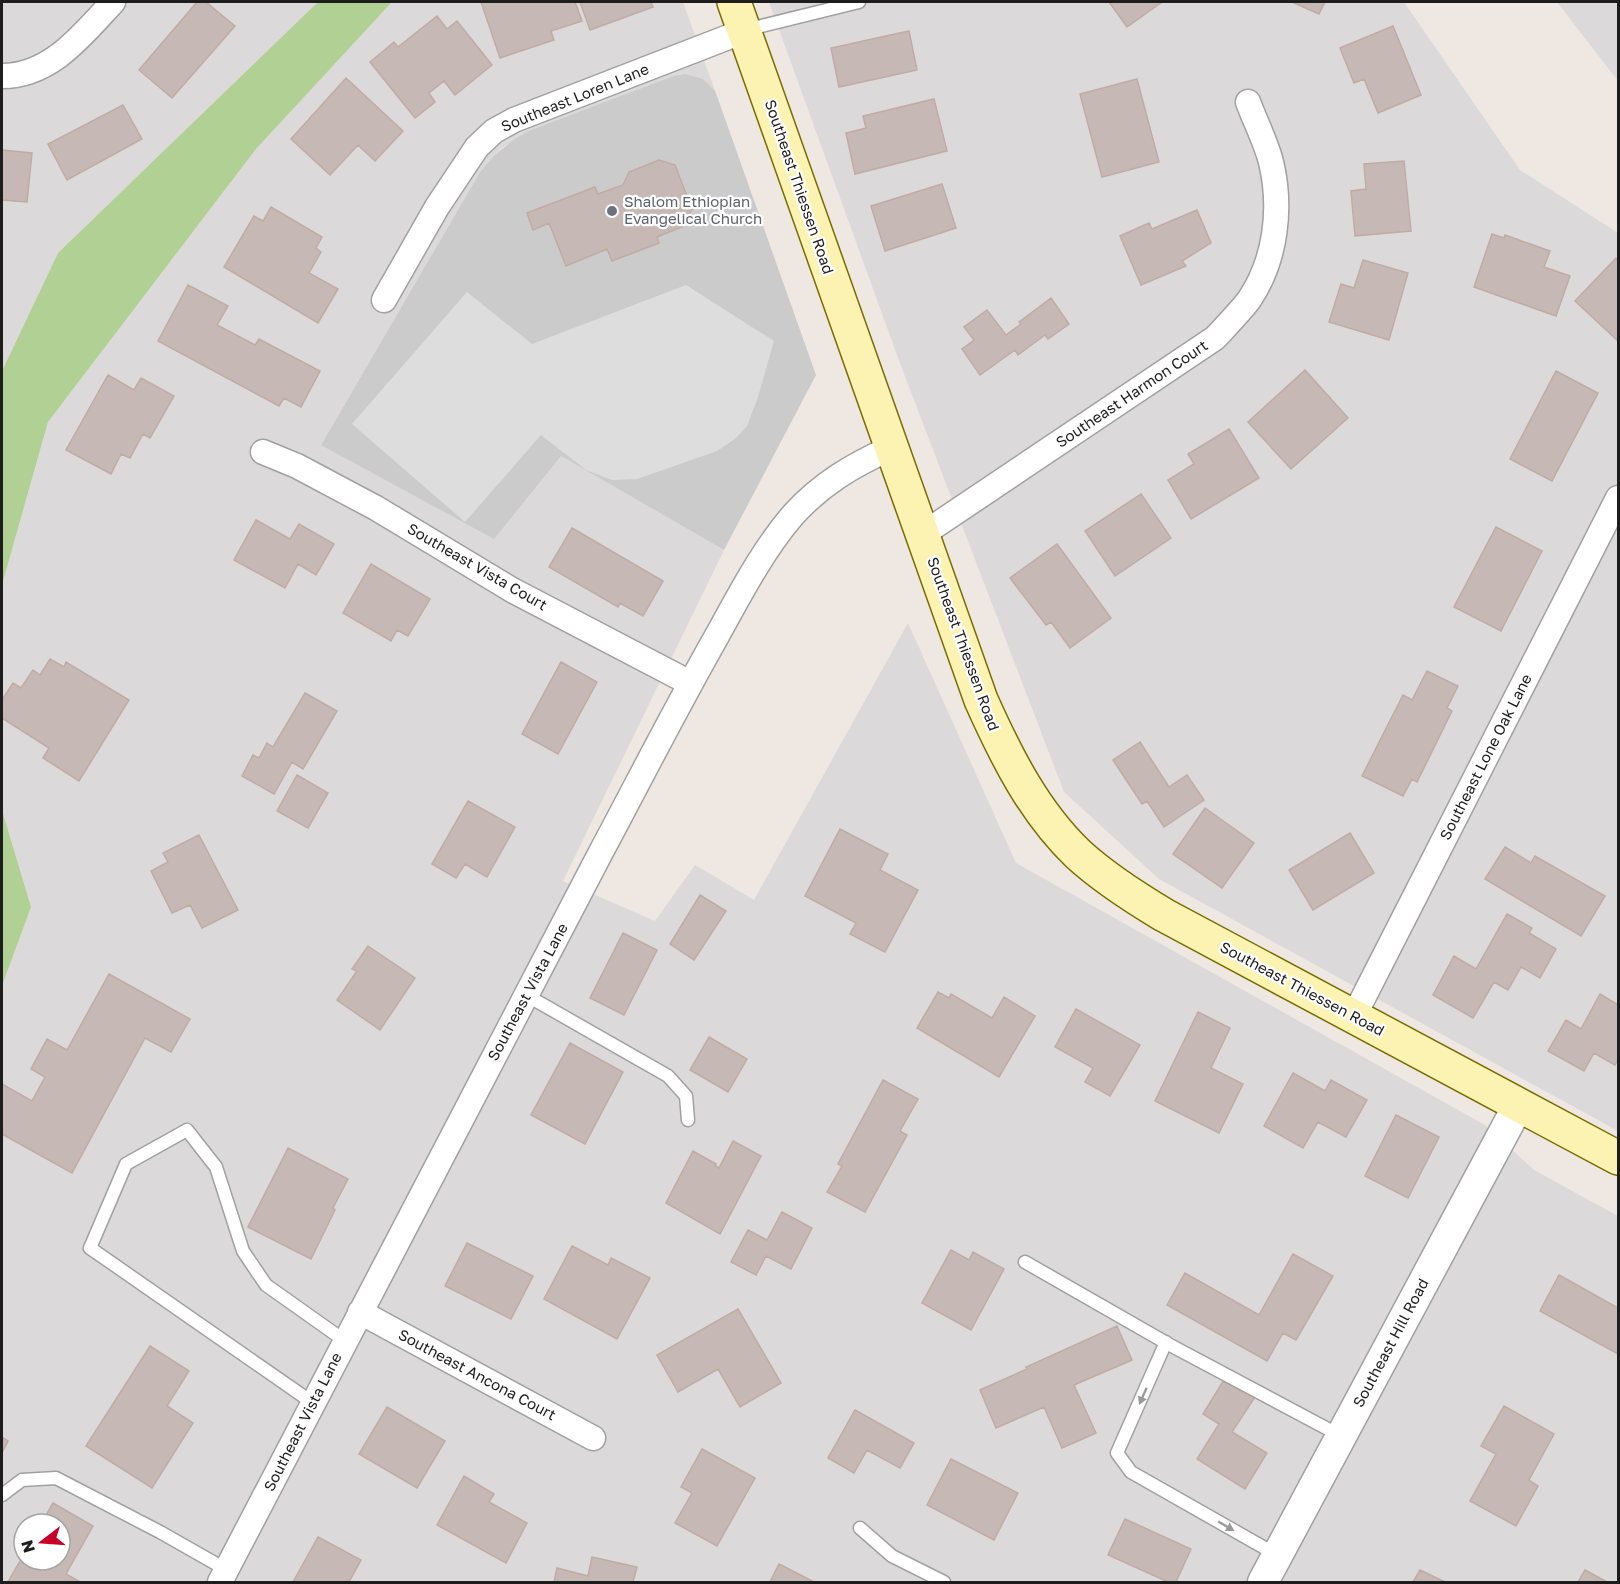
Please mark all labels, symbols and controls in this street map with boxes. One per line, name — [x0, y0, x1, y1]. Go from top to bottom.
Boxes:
street label: Southeast Loren Lane — [498, 59, 651, 135]
street label: Southeast Thiessen Road — [762, 97, 838, 276]
place label: Shalom Ethiopian Evangelical Church — [624, 192, 762, 227]
marker: Shalom Ethiopian Evangelical Church — [605, 204, 619, 218]
street label: Southeast Harmon Court — [1052, 336, 1211, 451]
street label: Southeast Vista Court — [404, 519, 551, 614]
street label: Southeast Thiessen Road — [924, 554, 1004, 733]
street label: Southeast Lone Oak Lane — [1435, 670, 1535, 843]
street label: Southeast Vista Lane — [483, 919, 571, 1063]
street label: Southeast Thiessen Road — [1217, 937, 1388, 1039]
street label: Southeast Hill Road — [1349, 1275, 1432, 1410]
street label: Southeast Ancona Court — [395, 1325, 559, 1423]
street label: Southeast Vista Lane — [259, 1349, 345, 1494]
one-way arrow — [1138, 1387, 1147, 1404]
north arrow — [12, 1512, 72, 1572]
one-way arrow — [1217, 1520, 1234, 1530]
text: N — [16, 1538, 39, 1555]

